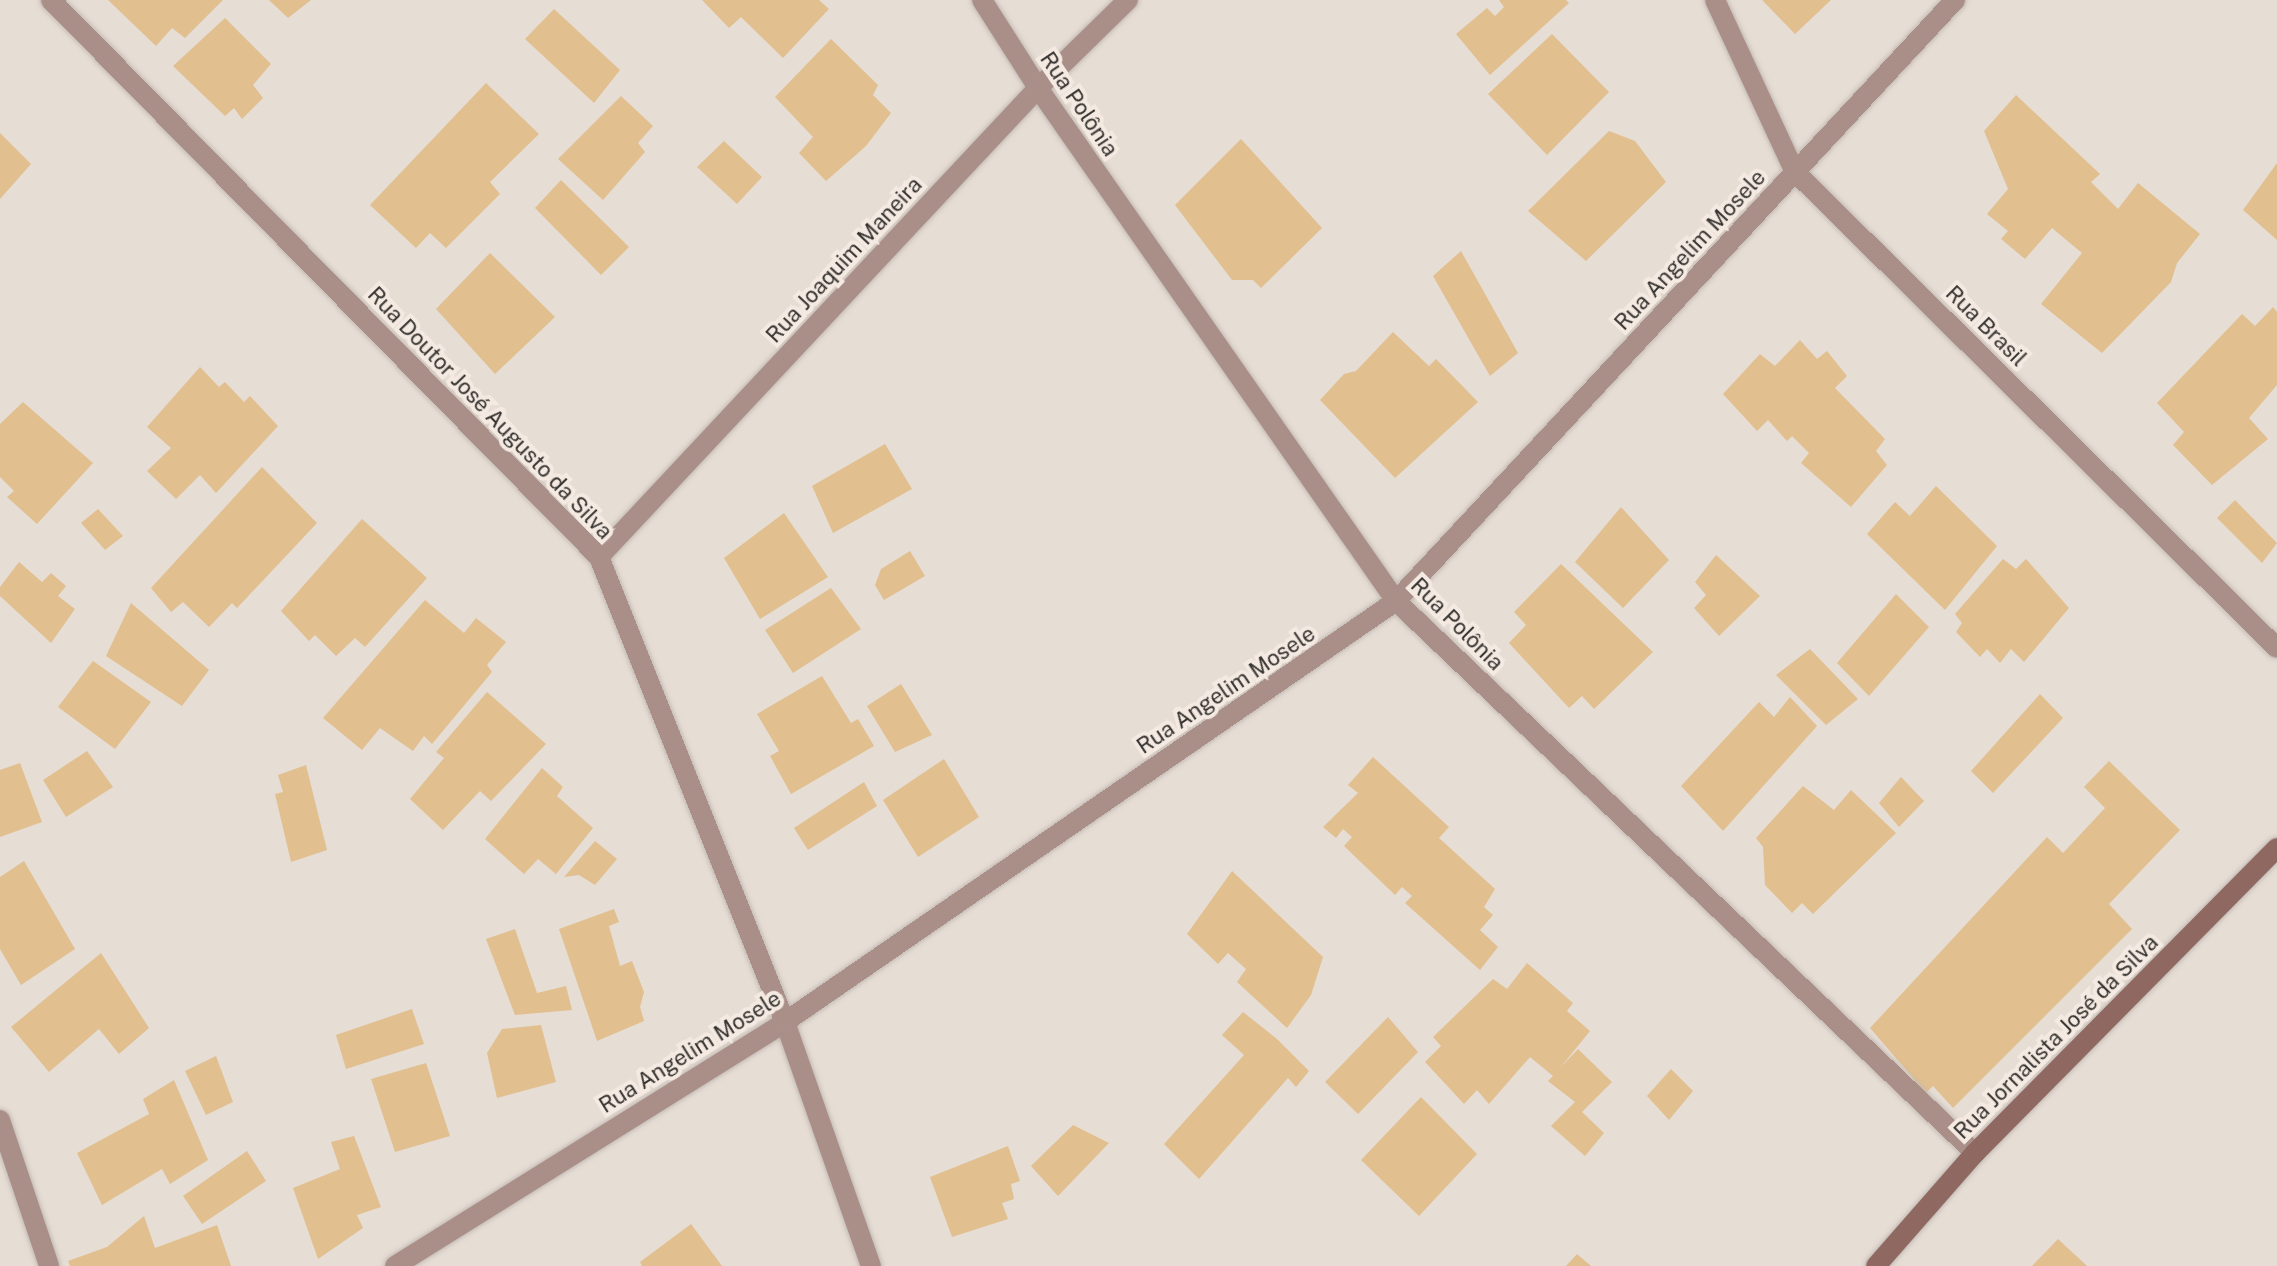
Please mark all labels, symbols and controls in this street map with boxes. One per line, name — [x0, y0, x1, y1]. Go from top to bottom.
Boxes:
street label: Rua Polônia — [1034, 47, 1124, 161]
street label: Rua Angelim Mosele — [1609, 164, 1771, 336]
street label: Rua Joaquim Maneira — [760, 172, 928, 348]
street label: Rua Brasil — [1940, 280, 2032, 372]
street label: Rua Doutor José Augusto da Silva — [362, 281, 618, 545]
street label: Rua Polônia — [1405, 572, 1509, 676]
street label: Rua Angelim Mosele — [1132, 620, 1320, 760]
street label: Rua Jornalista José da Silva — [1948, 929, 2164, 1145]
street label: Rua Angelim Mosele — [594, 985, 786, 1119]

